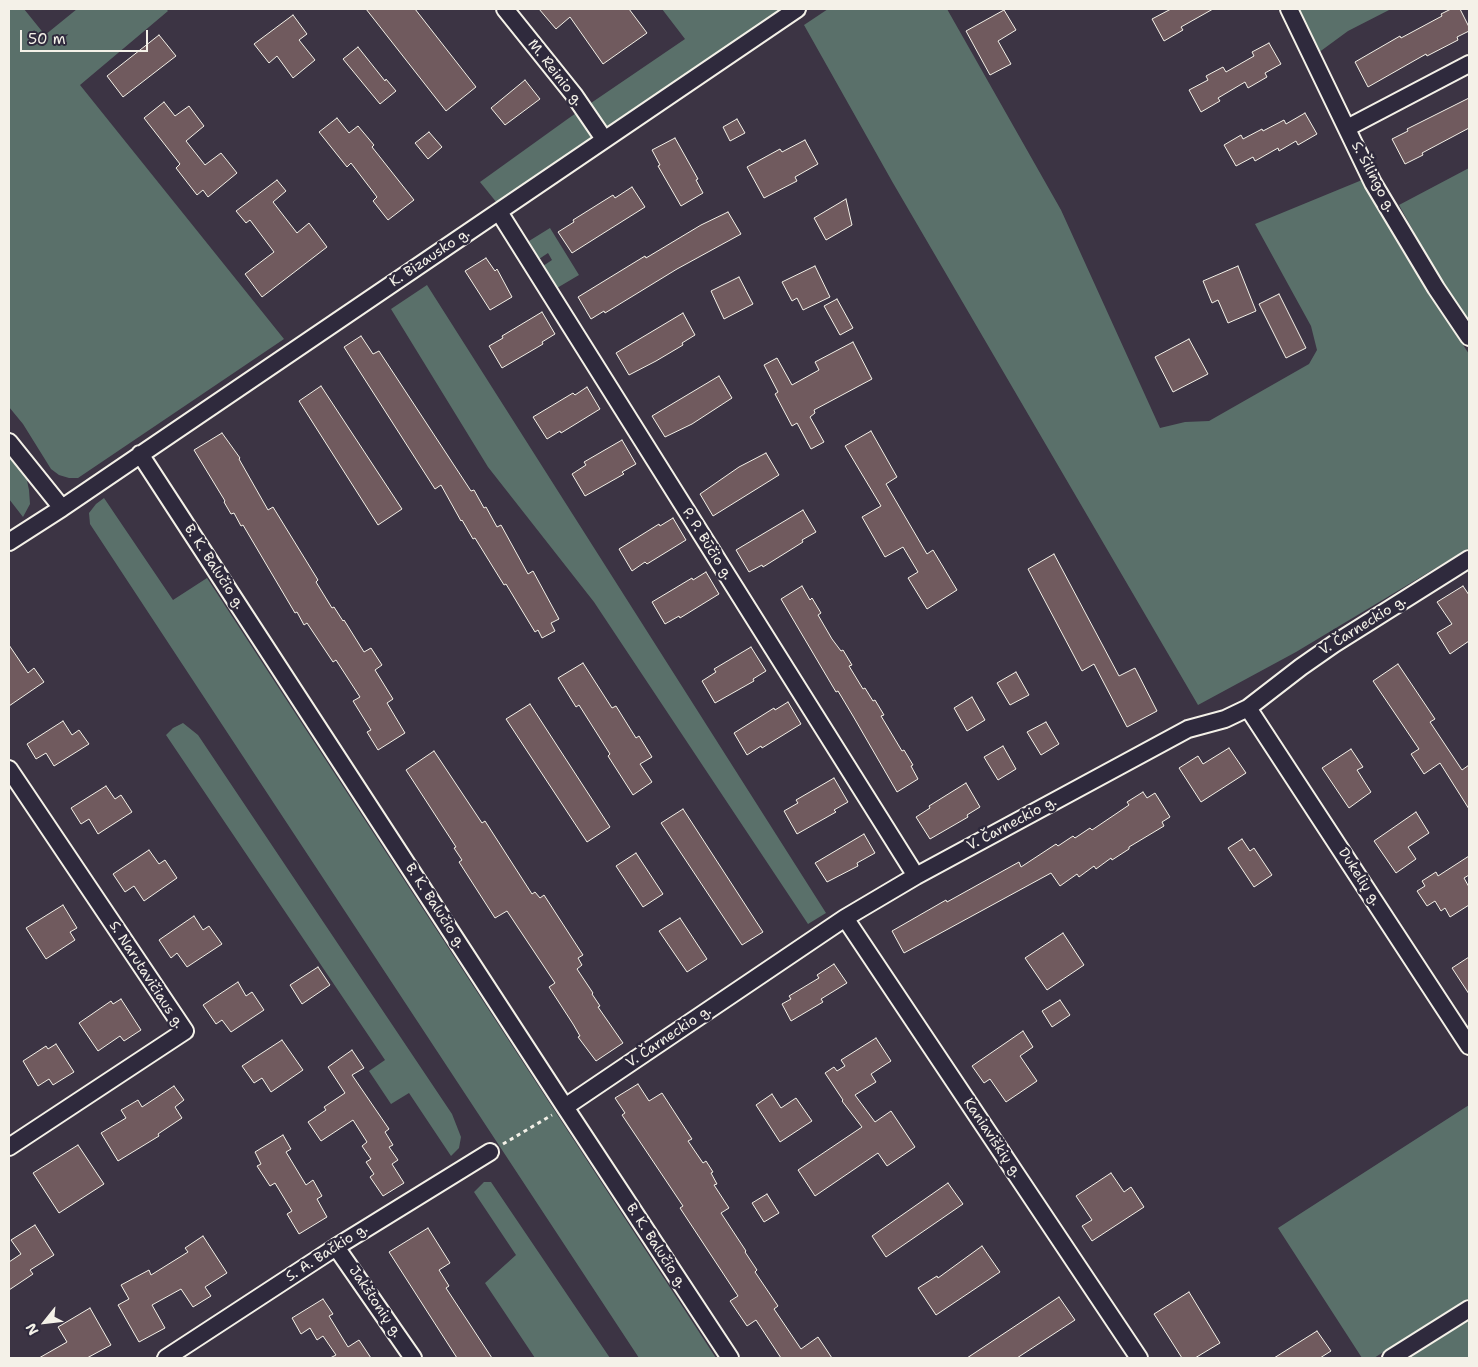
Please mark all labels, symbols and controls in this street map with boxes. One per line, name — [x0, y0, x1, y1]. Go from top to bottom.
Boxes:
scale bar — [22, 20, 150, 52]
text: 50 m — [28, 29, 66, 49]
street label: M. Reinio g. — [524, 36, 586, 110]
street label: S. Šilingo g. — [1347, 139, 1399, 215]
street label: K. Bizausko g. — [387, 225, 473, 291]
street label: P. P. Būčio g. — [678, 505, 736, 583]
street label: B. K. Balučio g. — [180, 521, 248, 613]
street label: V. Čarneckio g. — [1317, 593, 1409, 659]
street label: V. Čarneckio g. — [964, 793, 1060, 855]
street label: Dukelių g. — [1334, 845, 1384, 909]
street label: B. K. Balučio g. — [401, 860, 469, 952]
street label: S. Narutavičiaus g. — [105, 918, 187, 1032]
street label: V. Čarneckio g. — [623, 1002, 715, 1072]
street label: Kaniaviškių g. — [959, 1095, 1025, 1181]
street label: B. K. Balučio g. — [622, 1200, 690, 1292]
street label: S. A. Bačkio g. — [283, 1220, 371, 1286]
street label: Jakštonių g. — [345, 1263, 405, 1341]
north arrow — [20, 1297, 70, 1347]
text: N — [21, 1320, 42, 1338]

